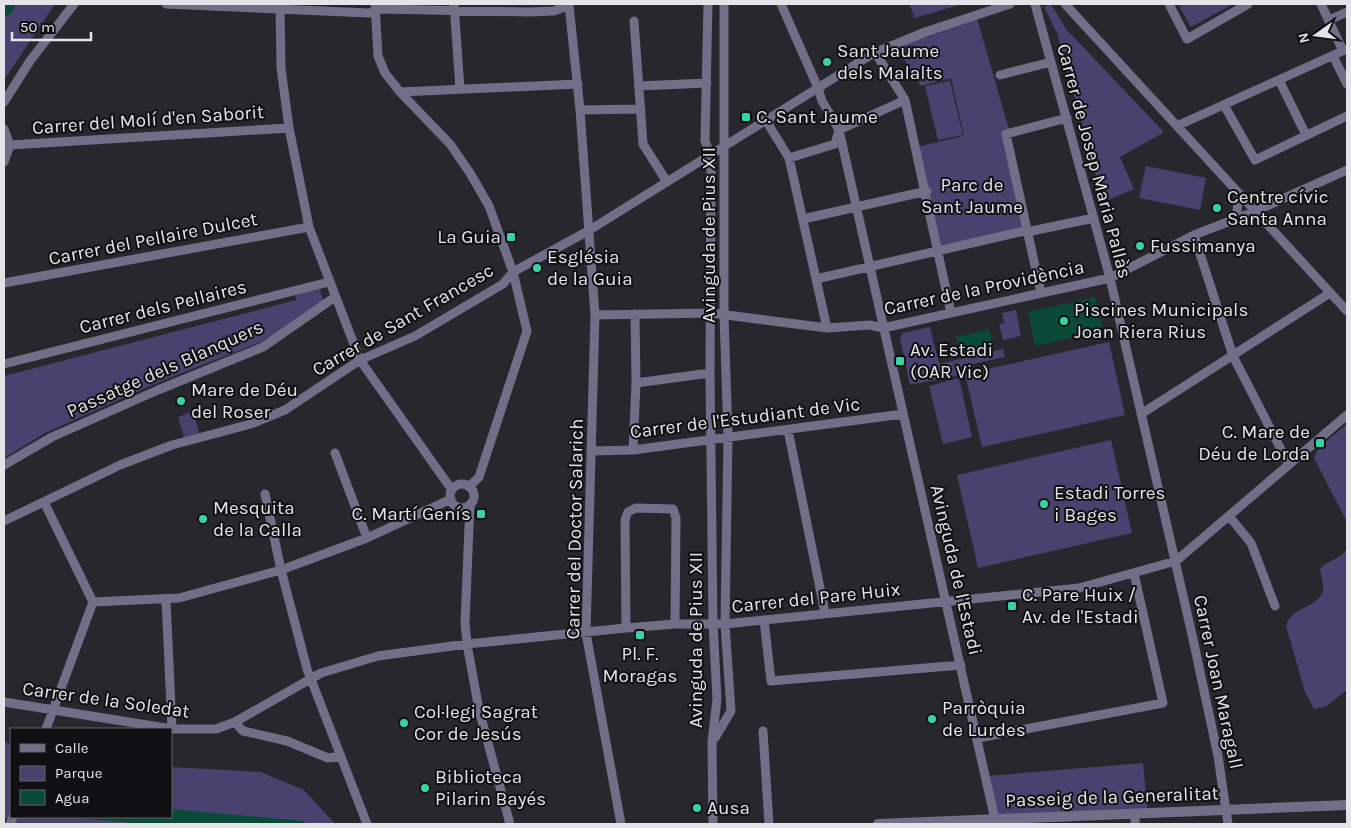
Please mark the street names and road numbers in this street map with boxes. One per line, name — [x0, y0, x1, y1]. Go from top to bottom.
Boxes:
street label: Carrer de Josep Maria Pallàs — [1052, 41, 1136, 281]
street label: Carrer del Molí d'en Saborit — [31, 101, 265, 139]
street label: Avinguda de Pius XII — [698, 147, 720, 323]
street label: Carrer del Pellaire Dulcet — [47, 208, 259, 270]
street label: Carrer de la Providència — [882, 256, 1086, 320]
street label: Carrer de Sant Francesc — [308, 259, 498, 381]
street label: Carrer dels Pellaires — [77, 276, 249, 338]
street label: Passatge dels Blanquers — [63, 316, 267, 422]
street label: Carrer de l'Estudiant de Vic — [629, 393, 861, 443]
street label: Carrer del Doctor Salarich — [562, 418, 588, 640]
street label: Avinguda de l'Estadi — [926, 483, 986, 657]
street label: Avinguda de Pius XII — [685, 552, 707, 728]
street label: Carrer del Pare Huix — [731, 578, 902, 618]
street label: Carrer Joan Maragall — [1189, 593, 1247, 771]
street label: Carrer de la Soledat — [21, 677, 191, 723]
street label: Passeig de la Generalitat — [1005, 782, 1219, 812]

